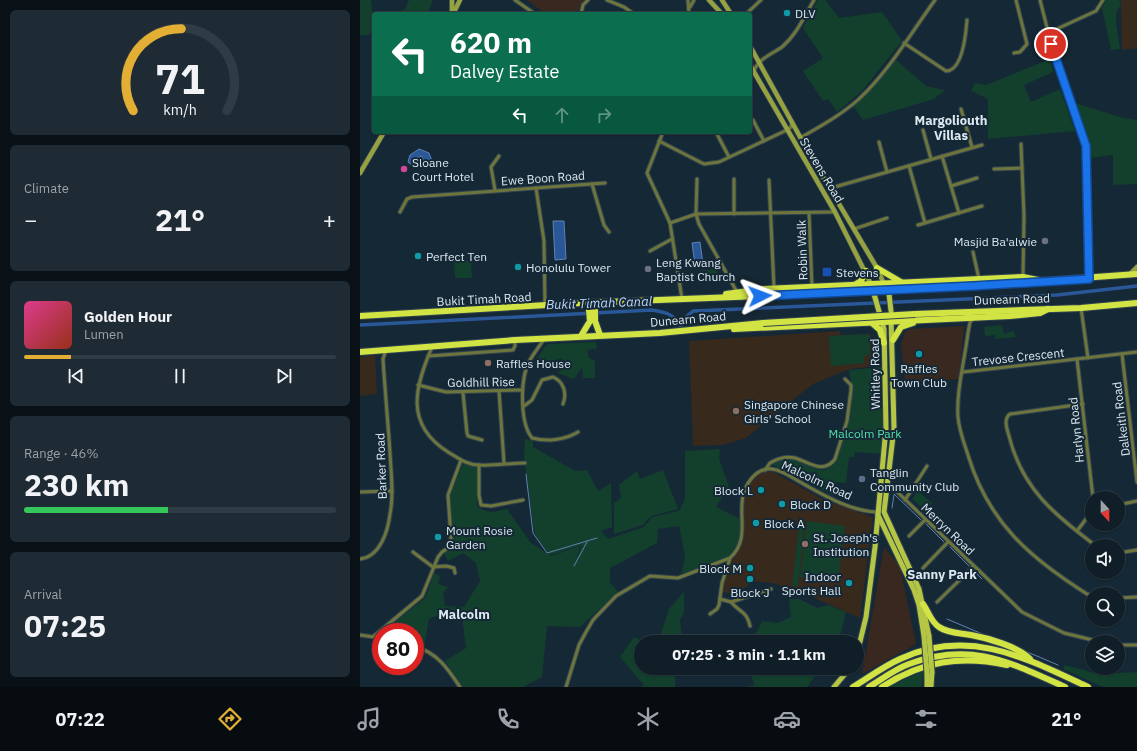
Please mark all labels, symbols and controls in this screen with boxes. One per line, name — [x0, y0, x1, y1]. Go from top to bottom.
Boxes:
place label: DLV — [795, 6, 816, 21]
marker: DLV — [782, 8, 792, 18]
text: 620 m — [450, 24, 532, 61]
pin — [1034, 27, 1068, 61]
icon: left — [384, 28, 436, 80]
icon: arrive — [1040, 33, 1062, 55]
text: 71 — [155, 51, 205, 105]
text: Dalvey Estate — [450, 60, 559, 83]
text: km/h — [163, 99, 197, 118]
icon: left — [509, 104, 531, 126]
icon: ahead — [551, 104, 573, 126]
icon: right — [593, 104, 615, 126]
district label: Margoliouth Villas — [914, 112, 988, 144]
street label: Stevens Road — [797, 135, 847, 205]
place label: Sloane Court Hotel — [412, 155, 474, 184]
marker: Sloane Court Hotel — [399, 164, 409, 174]
street label: Ewe Boon Road — [501, 168, 585, 188]
text: Climate — [24, 180, 69, 197]
text: 21° — [155, 200, 205, 239]
text: − — [24, 205, 37, 234]
text: + — [323, 205, 336, 234]
street label: Robin Walk — [793, 219, 811, 280]
place label: Masjid Ba'alwie — [954, 234, 1037, 249]
marker: Masjid Ba'alwie — [1040, 236, 1050, 246]
place label: Perfect Ten — [426, 249, 487, 264]
marker: Perfect Ten — [413, 251, 423, 261]
place label: Leng Kwang Baptist Church — [656, 255, 735, 284]
place label: Honolulu Tower — [526, 260, 611, 275]
marker: Honolulu Tower — [513, 262, 523, 272]
marker: Leng Kwang Baptist Church — [643, 264, 653, 274]
place label: Stevens — [836, 265, 879, 280]
marker: Stevens — [821, 266, 833, 278]
position arrow — [739, 275, 781, 317]
street label: Bukit Timah Road — [436, 289, 532, 309]
street label: Dunearn Road — [974, 290, 1050, 308]
water label: Bukit Timah Canal — [546, 293, 653, 313]
text: Golden Hour — [84, 307, 172, 326]
street label: Dunearn Road — [649, 308, 727, 330]
text: Lumen — [84, 326, 124, 343]
street label: Whitley Road — [867, 338, 883, 410]
street label: Trevose Crescent — [971, 345, 1065, 369]
marker: Raffles Town Club — [914, 349, 924, 359]
place label: Raffles House — [496, 356, 571, 371]
marker: Raffles House — [483, 358, 493, 368]
place label: Raffles Town Club — [891, 361, 947, 390]
icon: previous — [65, 365, 87, 387]
icon: pause — [169, 365, 191, 387]
icon: next — [273, 365, 295, 387]
street label: Goldhill Rise — [447, 374, 515, 390]
street label: Dalkeith Road — [1109, 381, 1133, 457]
place label: Singapore Chinese Girls' School — [744, 397, 844, 426]
street label: Harlyn Road — [1065, 397, 1087, 463]
marker: Singapore Chinese Girls' School — [731, 406, 741, 416]
park label: Malcolm Park — [829, 426, 902, 441]
street label: Barker Road — [372, 433, 390, 499]
text: Range · 46% — [24, 445, 98, 462]
street label: Malcolm Road — [779, 457, 855, 503]
text: 230 km — [24, 465, 129, 504]
place label: Tanglin Community Club — [870, 465, 959, 494]
marker: Tanglin Community Club — [857, 474, 867, 484]
place label: Block L — [714, 483, 753, 498]
marker: Block L — [756, 485, 766, 495]
north arrow — [1085, 491, 1125, 531]
map controls — [1085, 491, 1125, 675]
place label: Block D — [790, 497, 831, 512]
marker: Block D — [777, 499, 787, 509]
street label: Merryn Road — [918, 500, 978, 558]
place label: Block A — [764, 516, 805, 531]
marker: Block A — [751, 518, 761, 528]
place label: Mount Rosie Garden — [446, 523, 513, 552]
place label: St. Joseph's Institution — [813, 530, 878, 559]
marker: Mount Rosie Garden — [433, 532, 443, 542]
marker: St. Joseph's Institution — [800, 539, 810, 549]
button: sound — [1085, 539, 1125, 579]
place label: Block M — [699, 561, 742, 576]
marker: Block M — [745, 563, 755, 573]
district label: Sanny Park — [907, 566, 977, 583]
place label: Indoor Sports Hall — [782, 569, 842, 598]
marker: Block J — [745, 574, 755, 584]
marker: Indoor Sports Hall — [844, 578, 854, 588]
place label: Block J — [730, 585, 770, 600]
text: Arrival — [24, 586, 62, 603]
button: search — [1085, 587, 1125, 627]
text: 07:25 — [24, 606, 106, 645]
district label: Malcolm — [438, 606, 490, 623]
speed limit sign: 80 — [372, 623, 424, 675]
button: layers — [1085, 635, 1125, 675]
text: 07:25 · 3 min · 1.1 km — [672, 645, 826, 664]
icon: directions — [216, 705, 244, 733]
icon: music — [355, 705, 383, 733]
icon: phone — [494, 705, 522, 733]
icon: climate — [634, 705, 662, 733]
icon: car — [773, 705, 801, 733]
icon: filters — [912, 705, 940, 733]
text: 07:22 — [56, 708, 105, 731]
text: 21° — [1051, 708, 1081, 731]

